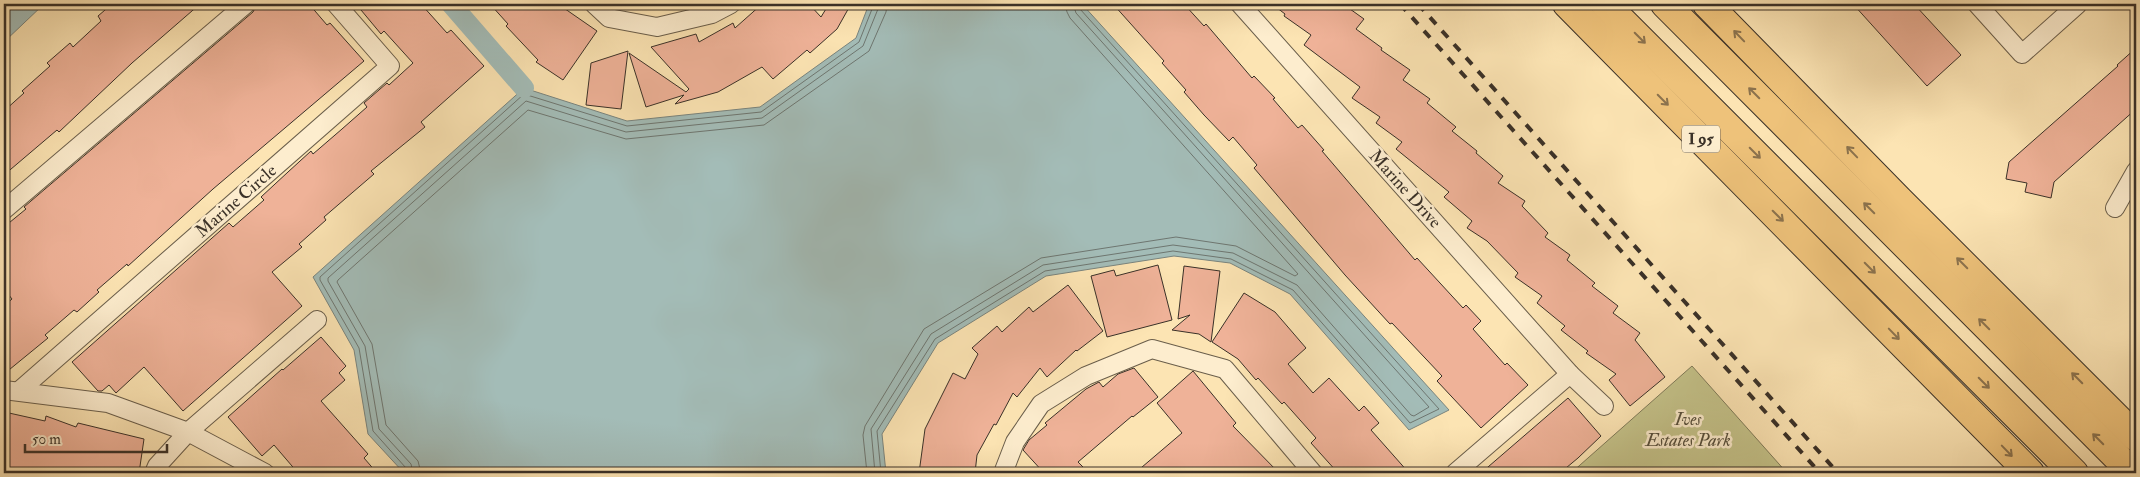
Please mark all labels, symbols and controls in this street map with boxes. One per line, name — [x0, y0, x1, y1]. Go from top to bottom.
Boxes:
one-way arrow — [1733, 30, 1745, 43]
one-way arrow — [1634, 32, 1646, 44]
one-way arrow — [1748, 87, 1760, 100]
one-way arrow — [1657, 94, 1669, 107]
road number: I 95 — [1682, 126, 1720, 152]
street label: Marine Drive — [1364, 145, 1447, 233]
one-way arrow — [1846, 146, 1858, 159]
one-way arrow — [1748, 147, 1761, 159]
street label: Marine Circle — [190, 159, 282, 243]
one-way arrow — [1863, 202, 1875, 215]
one-way arrow — [1771, 210, 1784, 222]
one-way arrow — [1956, 257, 1968, 269]
one-way arrow — [1863, 262, 1876, 274]
one-way arrow — [1978, 318, 1990, 330]
one-way arrow — [1888, 328, 1900, 341]
one-way arrow — [2071, 372, 2083, 384]
one-way arrow — [1978, 377, 1990, 389]
park label: Ives Estates Park — [1644, 408, 1731, 452]
scale bar — [25, 422, 168, 454]
text: 50 m — [32, 430, 61, 449]
one-way arrow — [2092, 433, 2104, 445]
one-way arrow — [2001, 444, 2013, 456]

